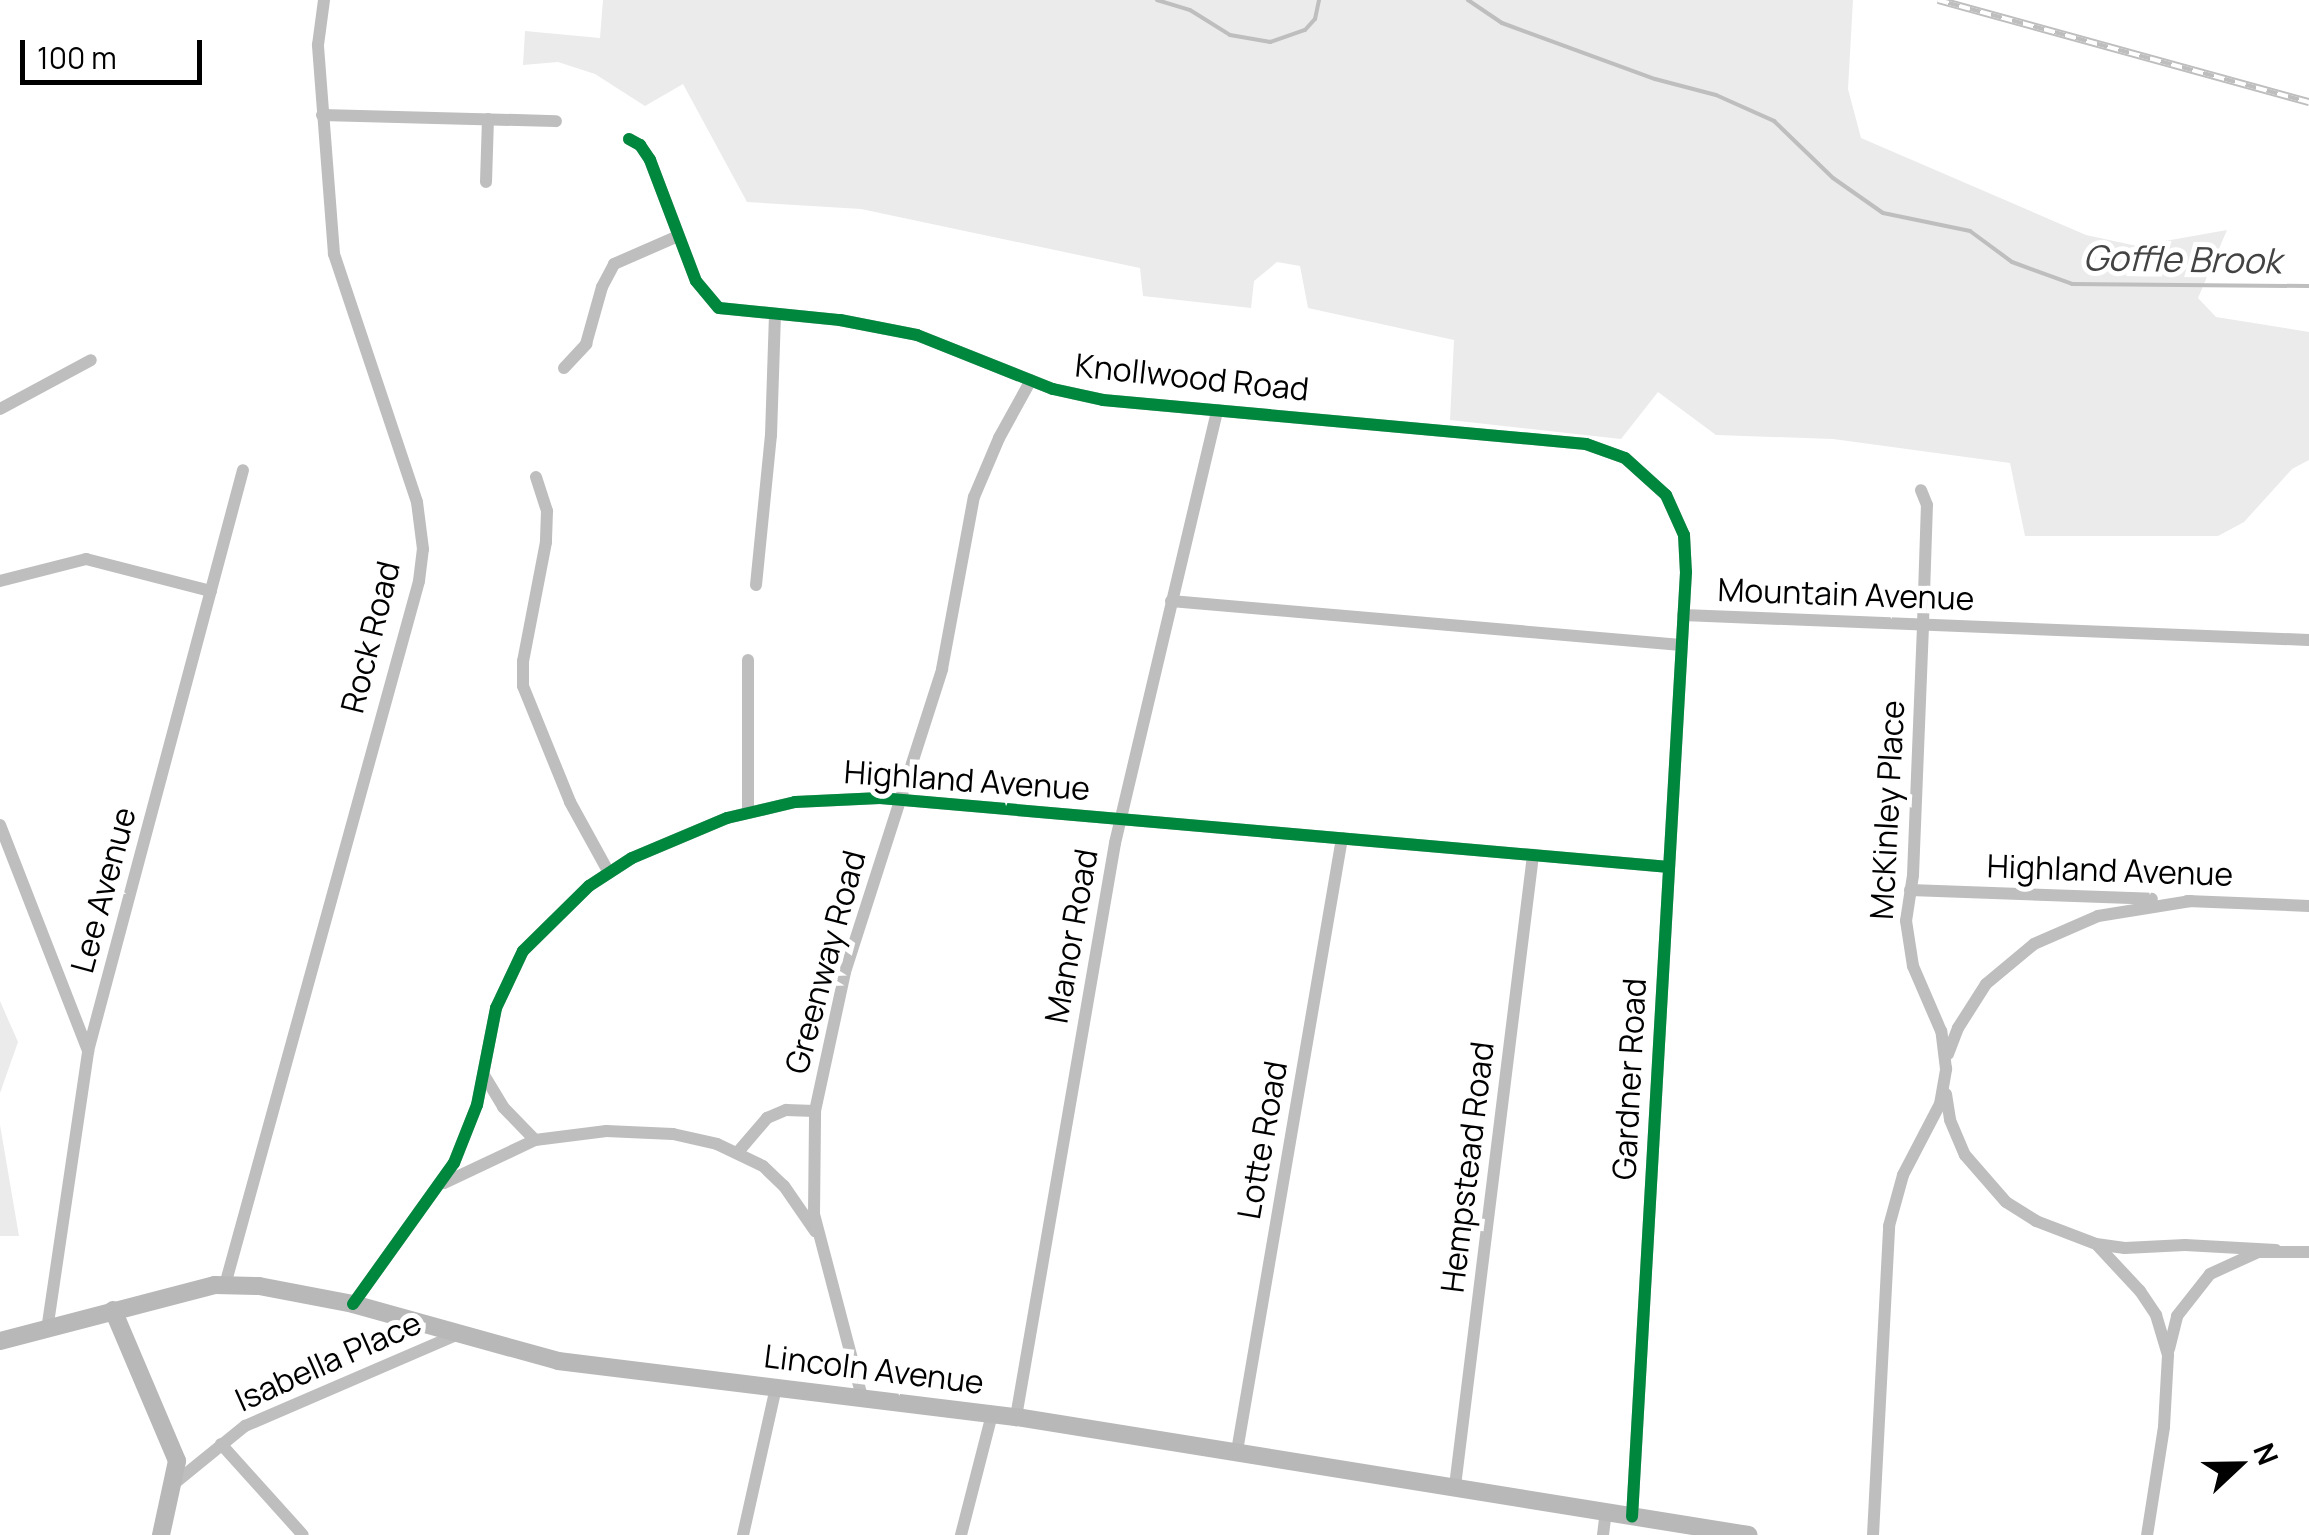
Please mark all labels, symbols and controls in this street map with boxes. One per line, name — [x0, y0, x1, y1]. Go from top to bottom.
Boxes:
scale bar — [25, 20, 208, 82]
text: 100 m — [37, 37, 117, 78]
water label: Goffle Brook — [2083, 236, 2281, 282]
street label: Knollwood Road — [1073, 346, 1311, 408]
street label: Rock Road — [333, 557, 407, 717]
street label: Mountain Avenue — [1717, 570, 1975, 618]
street label: McKinley Place — [1862, 699, 1912, 921]
street label: Highland Avenue — [843, 752, 1091, 808]
street label: Lee Avenue — [62, 803, 144, 977]
street label: Greenway Road — [777, 846, 873, 1078]
street label: Manor Road — [1037, 846, 1105, 1026]
street label: Highland Avenue — [1986, 847, 2234, 893]
street label: Gardner Road — [1605, 977, 1653, 1181]
street label: Hempstead Road — [1433, 1039, 1501, 1295]
street label: Lotte Road — [1229, 1058, 1295, 1222]
street label: Isabella Place — [229, 1303, 427, 1419]
street label: Lincoln Avenue — [762, 1336, 986, 1402]
north arrow — [2189, 1415, 2289, 1515]
text: N — [2245, 1437, 2288, 1470]

